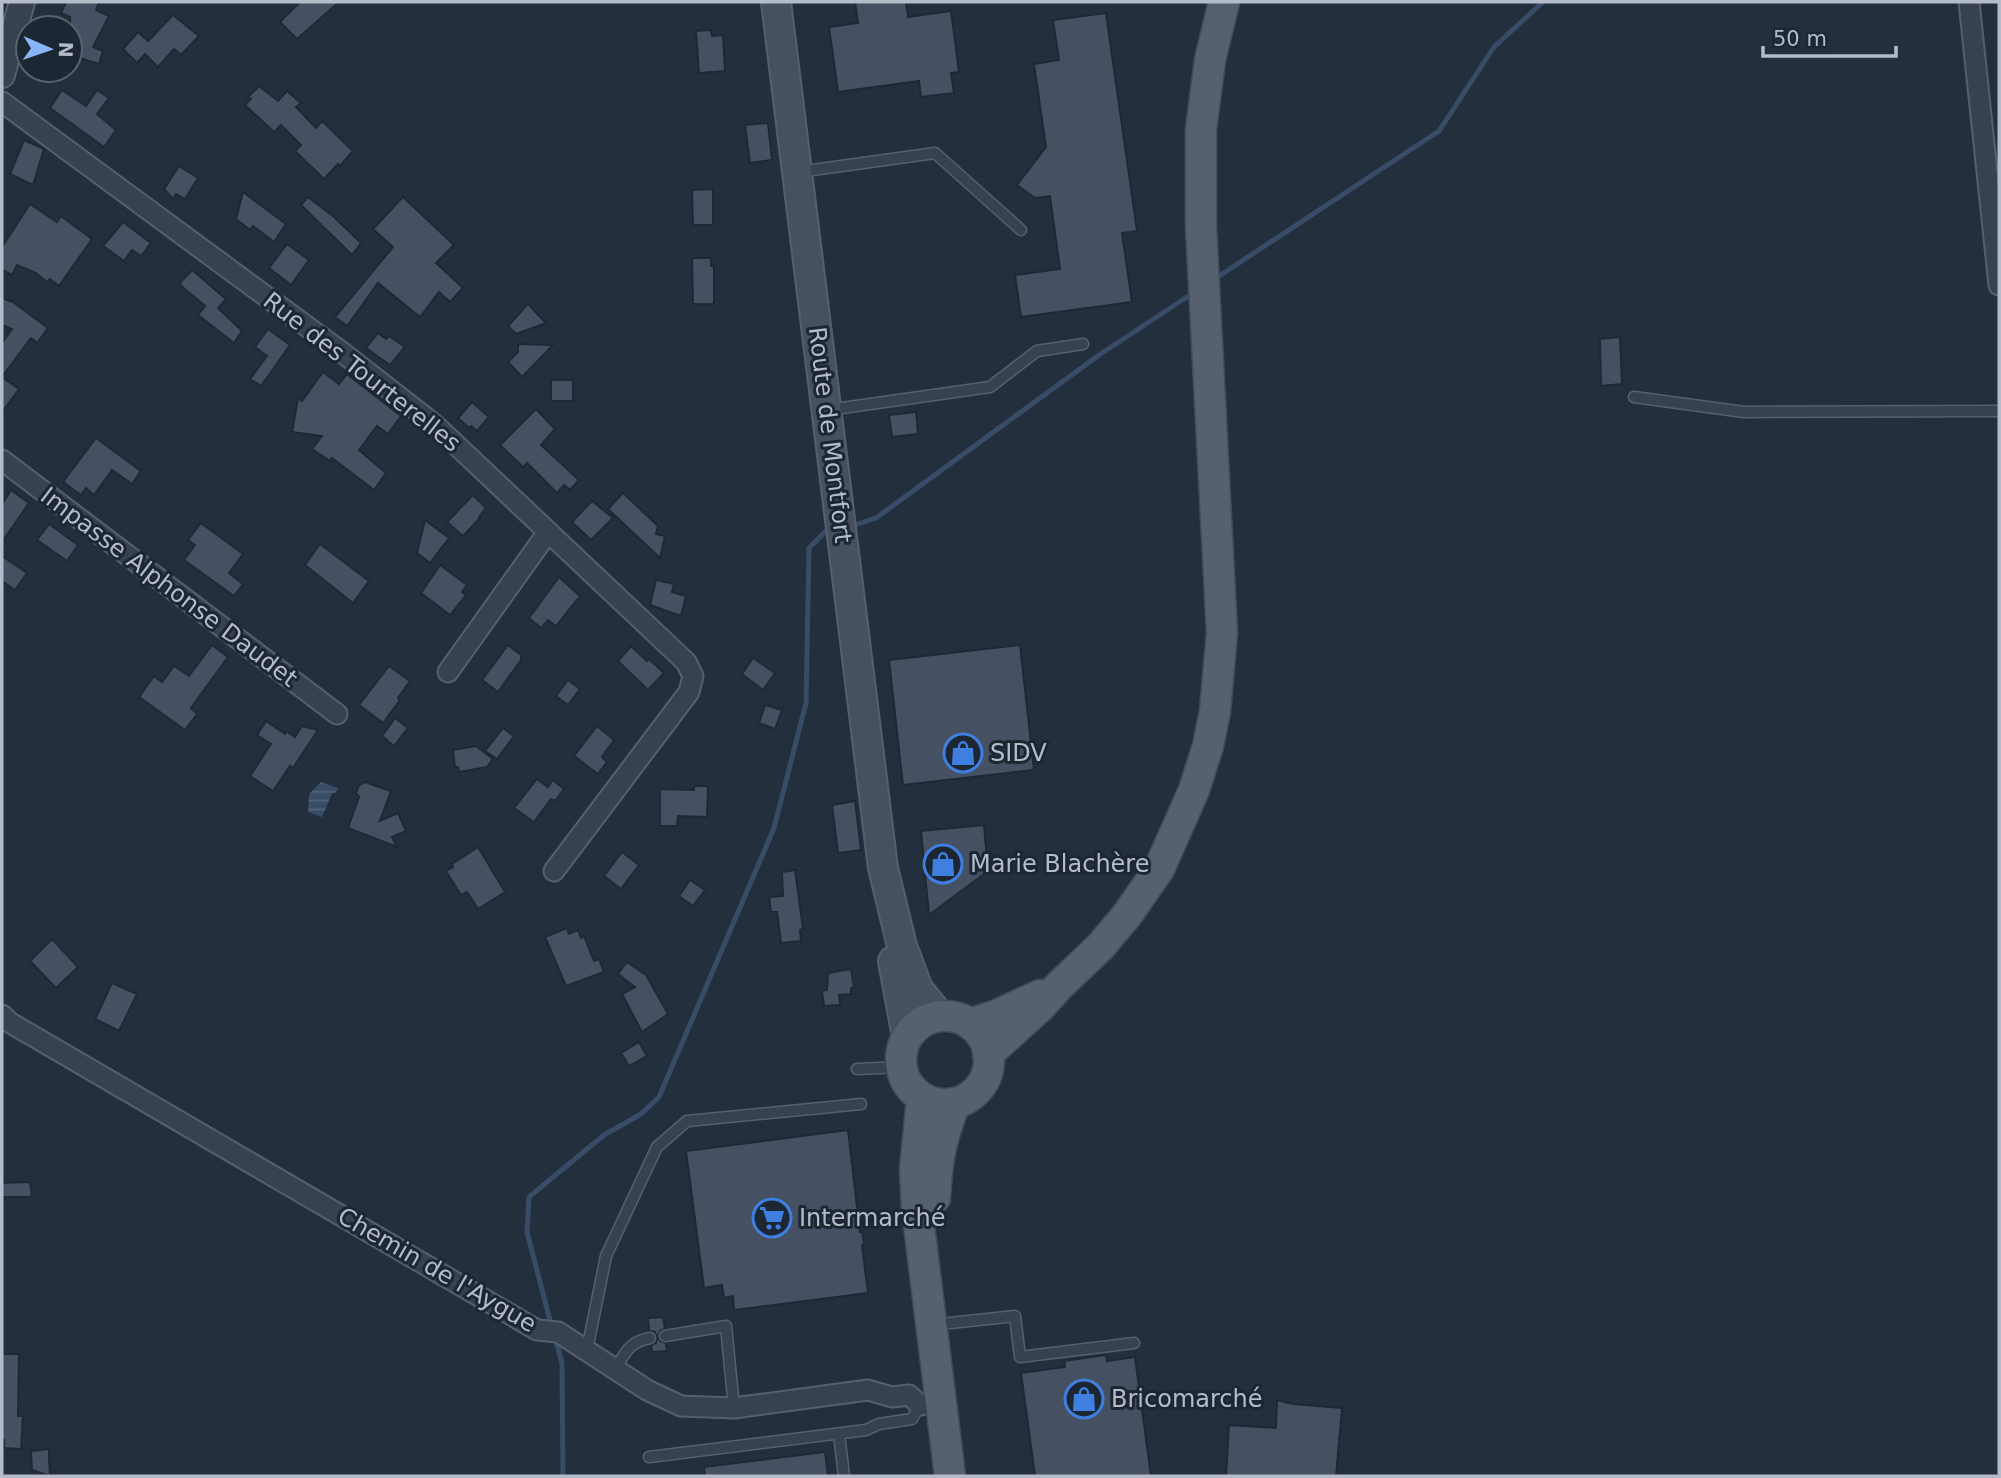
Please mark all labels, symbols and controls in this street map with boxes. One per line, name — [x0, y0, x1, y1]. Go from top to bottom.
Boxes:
north arrow — [14, 14, 84, 84]
scale bar — [1763, 14, 1896, 58]
text: 50 m — [1773, 27, 1827, 51]
text: N — [55, 41, 77, 58]
street label: Rue des Tourterelles — [258, 286, 466, 458]
street label: Route de Montfort — [803, 325, 857, 545]
street label: Impasse Alphonse Daudet — [35, 481, 303, 693]
shop icon: SIDV — [942, 732, 984, 774]
place label: SIDV — [990, 739, 1047, 767]
shop icon: Marie Blachère — [922, 843, 964, 885]
place label: Marie Blachère — [970, 850, 1149, 878]
supermarket icon: Intermarché — [751, 1197, 793, 1239]
street label: Chemin de l'Aygue — [333, 1202, 541, 1338]
place label: Intermarché — [799, 1204, 946, 1232]
shop icon: Bricomarché — [1063, 1378, 1105, 1420]
place label: Bricomarché — [1111, 1385, 1262, 1413]

